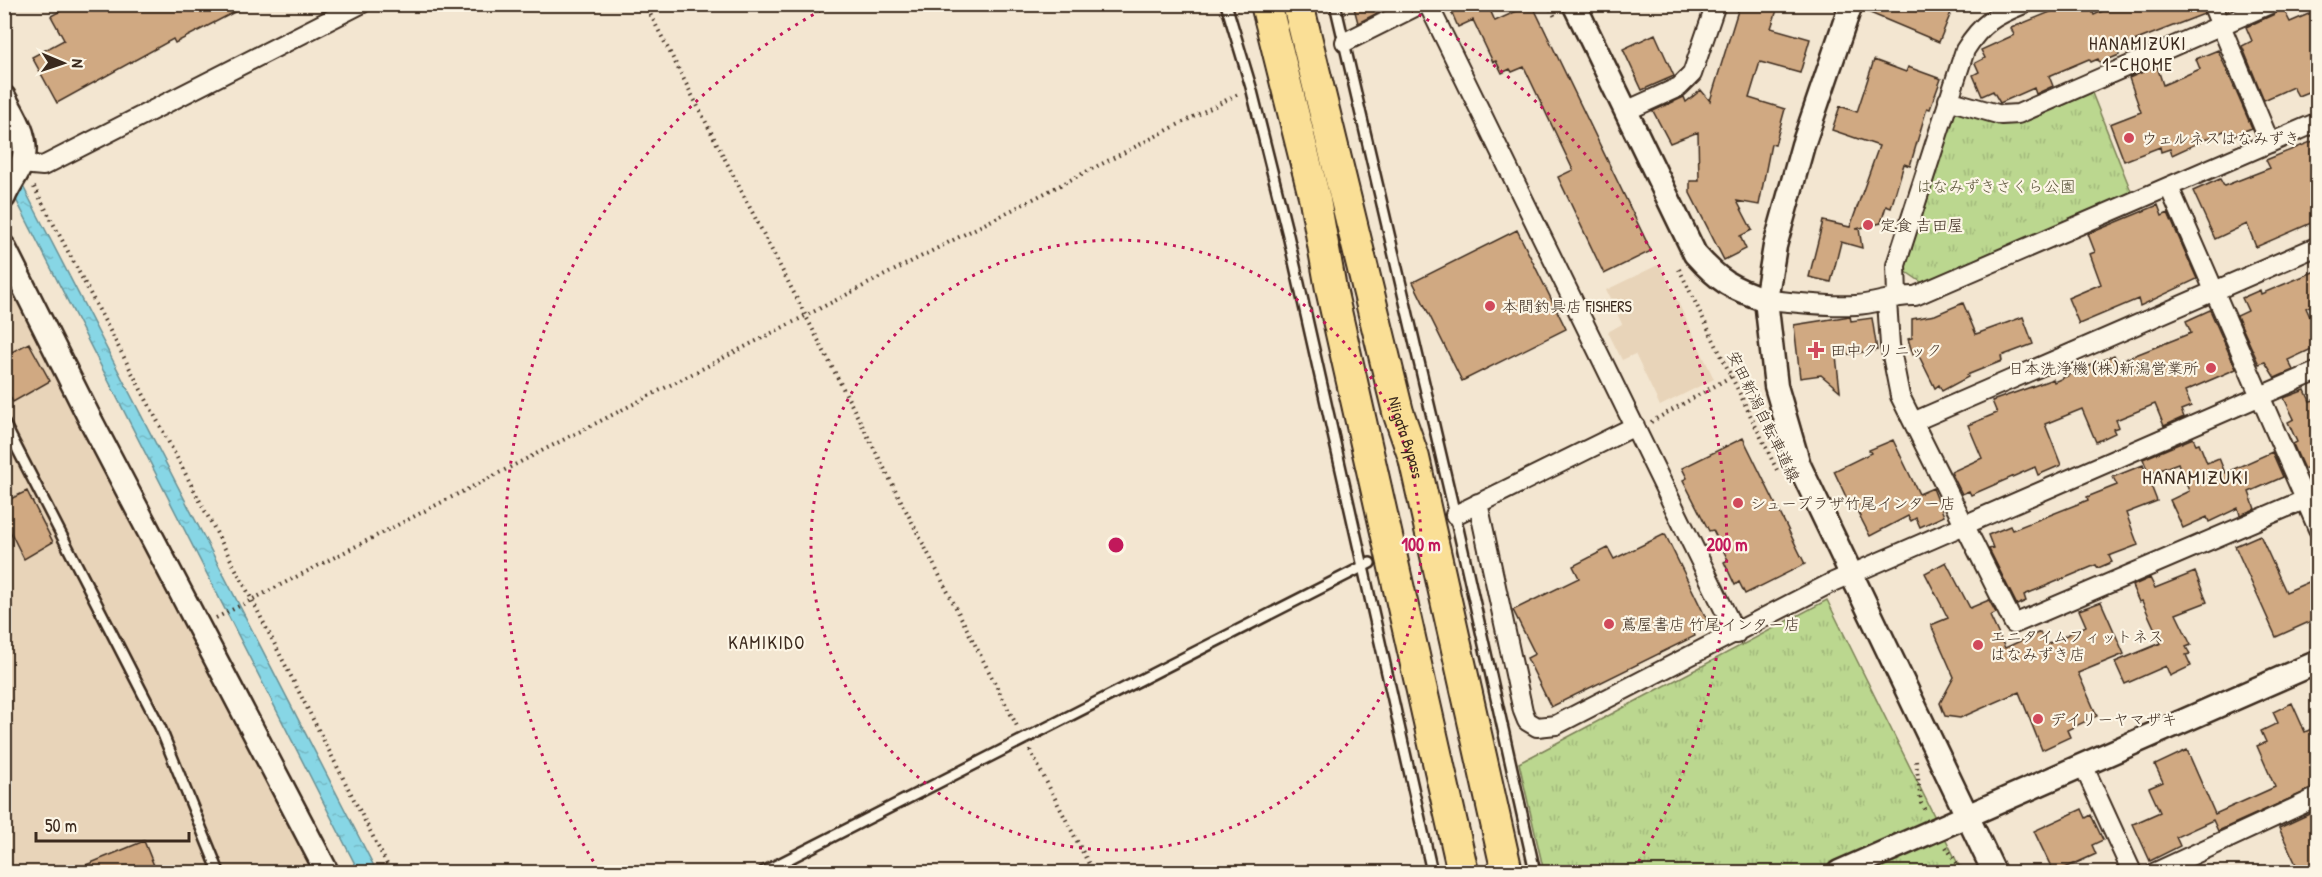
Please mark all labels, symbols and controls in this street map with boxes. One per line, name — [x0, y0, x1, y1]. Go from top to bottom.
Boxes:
district label: HANAMIZUKI 1-CHOME — [2089, 31, 2187, 77]
north arrow — [33, 33, 93, 93]
text: N — [67, 59, 89, 69]
place label: ウェルネスはなみずき — [2141, 127, 2300, 149]
marker: ウェルネスはなみずき — [2122, 131, 2136, 145]
park label: はなみずきさくら公園 — [1916, 175, 2076, 197]
place label: 定食 吉田屋 — [1880, 214, 1964, 236]
marker: 定食 吉田屋 — [1861, 218, 1875, 232]
place label: 本間釣具店 FISHERS — [1502, 295, 1633, 317]
marker: 本間釣具店 FISHERS — [1483, 299, 1497, 313]
place label: 田中クリニック — [1830, 339, 1942, 361]
marker: 田中クリニック — [1807, 341, 1825, 359]
street label: 安田新潟自転車道線 — [1723, 346, 1805, 486]
place label: 日本洗浄機 (株)新潟営業所 — [2008, 357, 2199, 379]
marker: 日本洗浄機 (株)新潟営業所 — [2204, 361, 2218, 375]
street label: Niigata Bypass — [1384, 394, 1429, 481]
district label: HANAMIZUKI — [2142, 463, 2250, 490]
place label: シュープラザ竹尾インター店 — [1750, 492, 1956, 514]
marker: シュープラザ竹尾インター店 — [1731, 496, 1745, 510]
text: 100 m — [1401, 532, 1441, 557]
text: 200 m — [1707, 532, 1747, 557]
centre of rings — [1106, 535, 1126, 555]
place label: 蔦屋書店 竹尾インター店 — [1621, 613, 1800, 635]
marker: 蔦屋書店 竹尾インター店 — [1602, 617, 1616, 631]
place label: エニタイムフィットネス はなみずき店 — [1990, 625, 2164, 665]
district label: KAMIKIDO — [728, 630, 806, 655]
marker: エニタイムフィットネス はなみずき店 — [1971, 638, 1985, 652]
place label: デイリーヤマザキ — [2050, 708, 2177, 730]
marker: デイリーヤマザキ — [2031, 712, 2045, 726]
scale bar — [36, 805, 189, 843]
text: 50 m — [45, 813, 77, 838]

